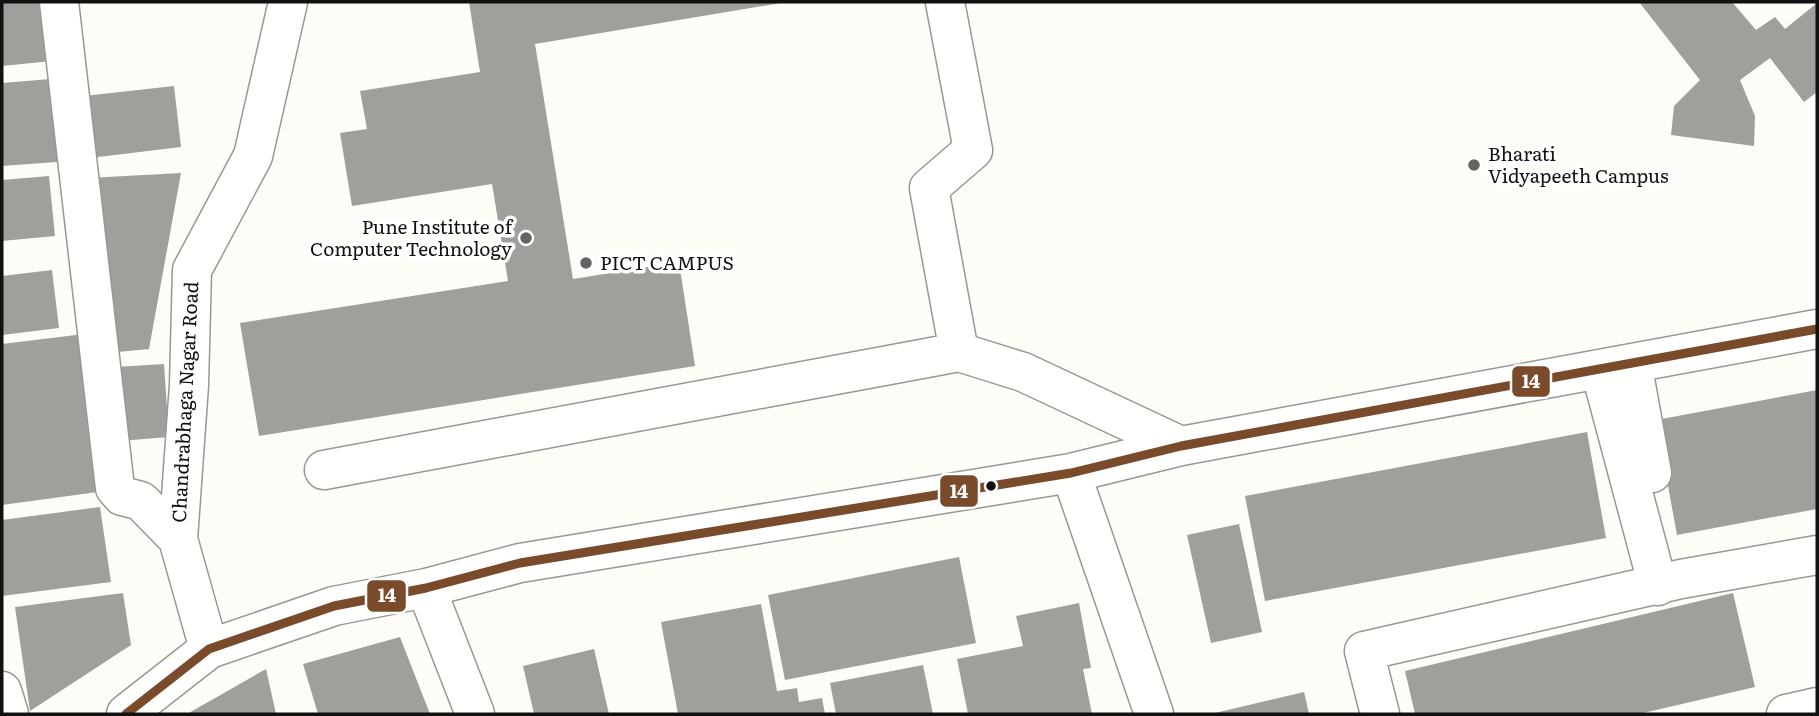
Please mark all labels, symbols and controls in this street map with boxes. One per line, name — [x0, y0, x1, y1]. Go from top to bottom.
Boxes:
place label: Bharati Vidyapeeth Campus — [1488, 139, 1669, 189]
marker: Bharati Vidyapeeth Campus — [1466, 157, 1482, 173]
place label: Pune Institute of Computer Technology — [310, 212, 514, 262]
marker: Pune Institute of Computer Technology — [518, 230, 534, 246]
place label: PICT CAMPUS — [600, 248, 734, 276]
marker: PICT CAMPUS — [578, 255, 594, 271]
street label: Chandrabhaga Nagar Road — [164, 280, 204, 523]
line badge: 14 — [1511, 365, 1551, 398]
text: 14 — [1522, 366, 1541, 394]
line badge: 14 — [939, 474, 979, 508]
text: 14 — [950, 476, 969, 504]
unlabelled marker — [984, 479, 998, 493]
line badge: 14 — [366, 579, 407, 613]
text: 14 — [378, 580, 397, 608]

